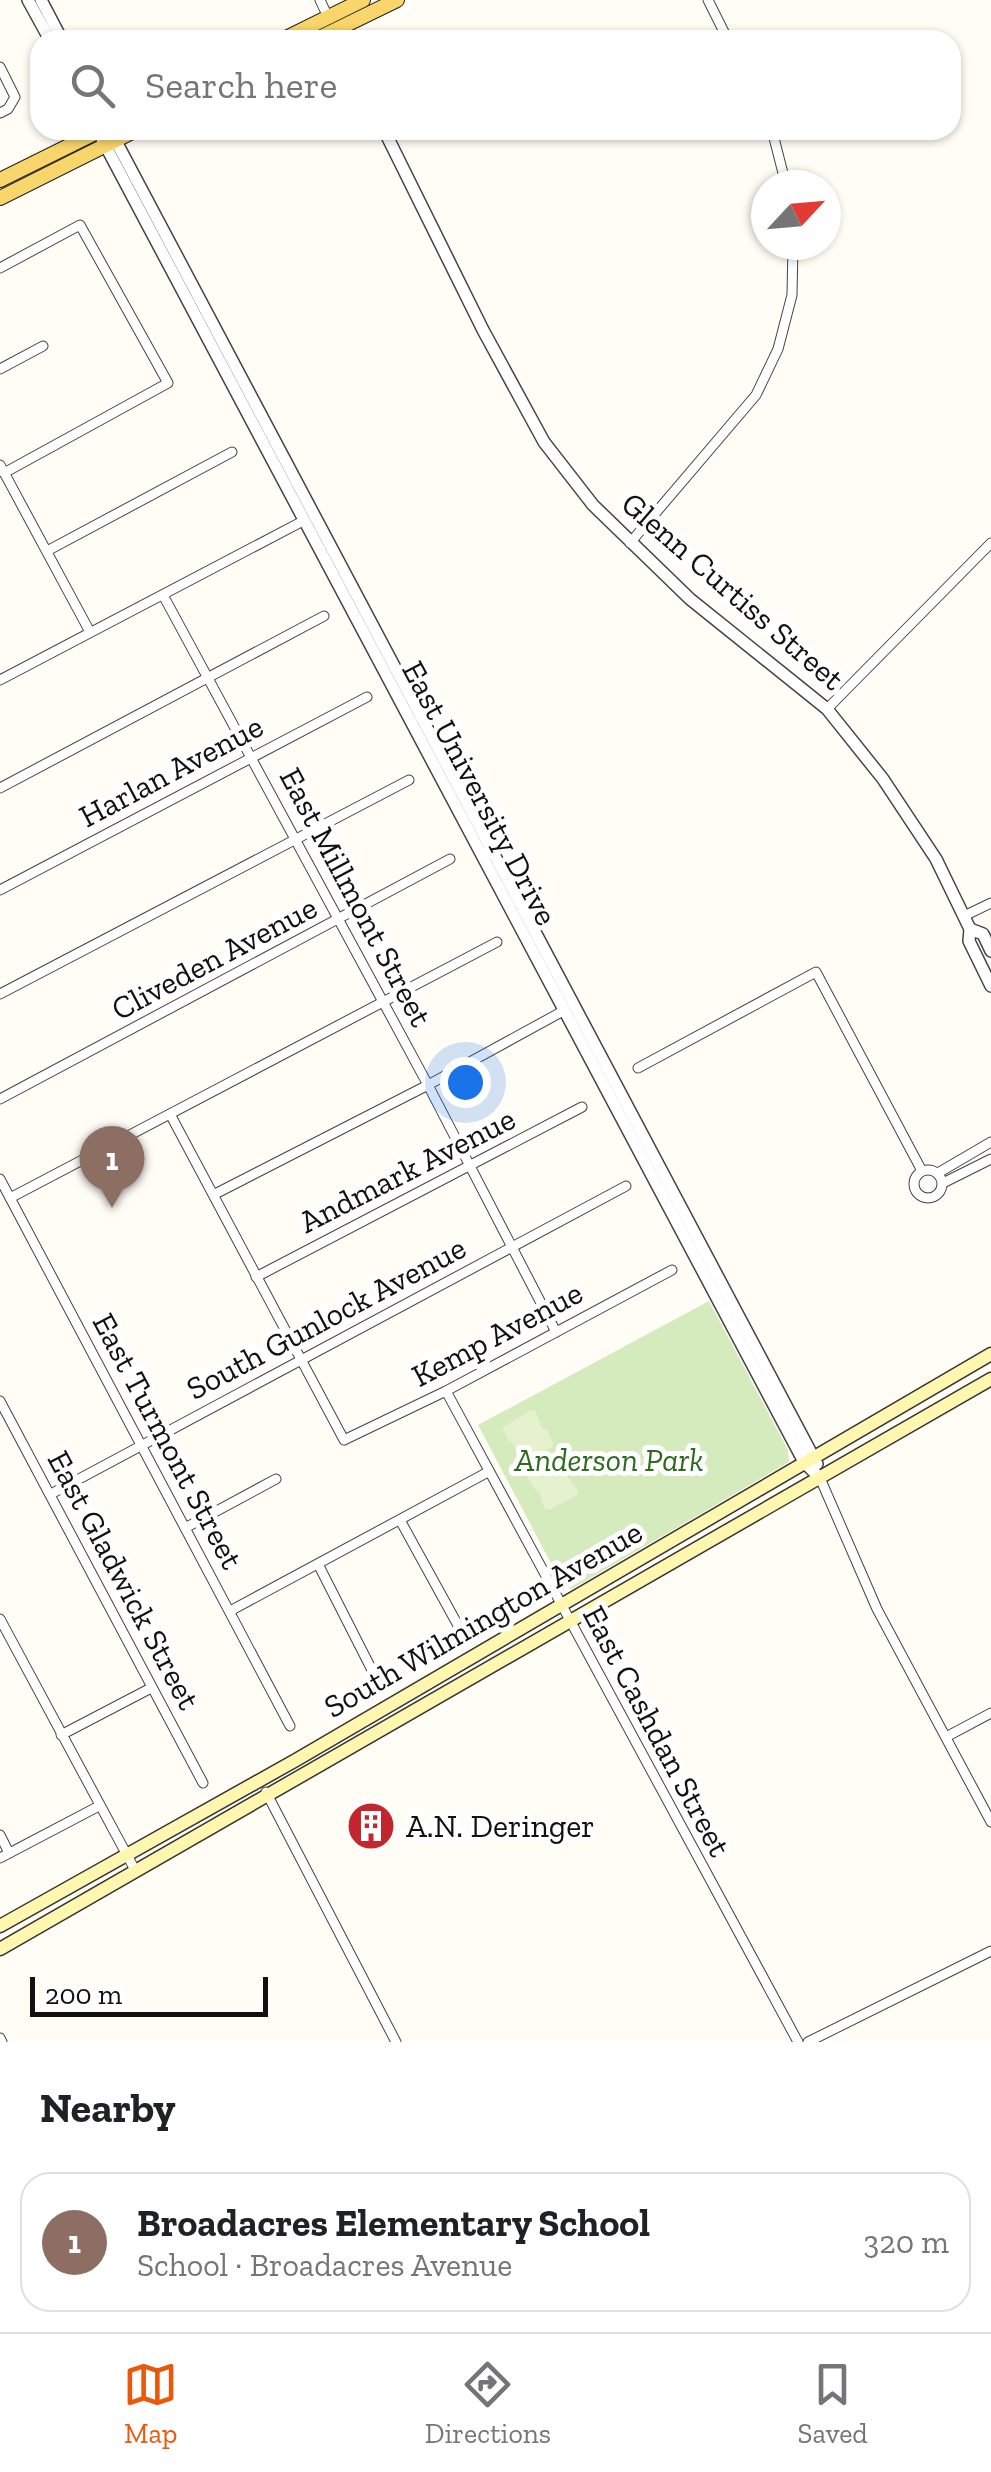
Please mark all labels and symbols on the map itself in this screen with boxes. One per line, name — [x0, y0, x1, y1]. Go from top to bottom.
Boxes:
north arrow — [751, 170, 841, 260]
street label: Glenn Curtiss Street — [614, 484, 852, 698]
street label: East University Drive — [394, 654, 566, 932]
street label: Harlan Avenue — [73, 707, 269, 835]
street label: East Millmont Street — [272, 761, 440, 1033]
street label: Cliveden Avenue — [105, 888, 323, 1028]
your location — [440, 1057, 491, 1108]
street label: Andmark Avenue — [293, 1099, 521, 1241]
pin: 1 — [80, 1126, 144, 1208]
street label: South Gunlock Avenue — [180, 1228, 472, 1408]
street label: Kemp Avenue — [405, 1273, 589, 1395]
street label: East Turmont Street — [85, 1307, 251, 1575]
park label: Anderson Park — [513, 1441, 704, 1479]
street label: East Gladwick Street — [40, 1444, 208, 1716]
street label: South Wilmington Avenue — [317, 1512, 649, 1726]
street label: East Cashdan Street — [575, 1599, 739, 1863]
building icon: A.N. Deringer — [345, 1800, 397, 1852]
place label: A.N. Deringer — [406, 1807, 595, 1845]
scale bar — [30, 1972, 268, 2016]

